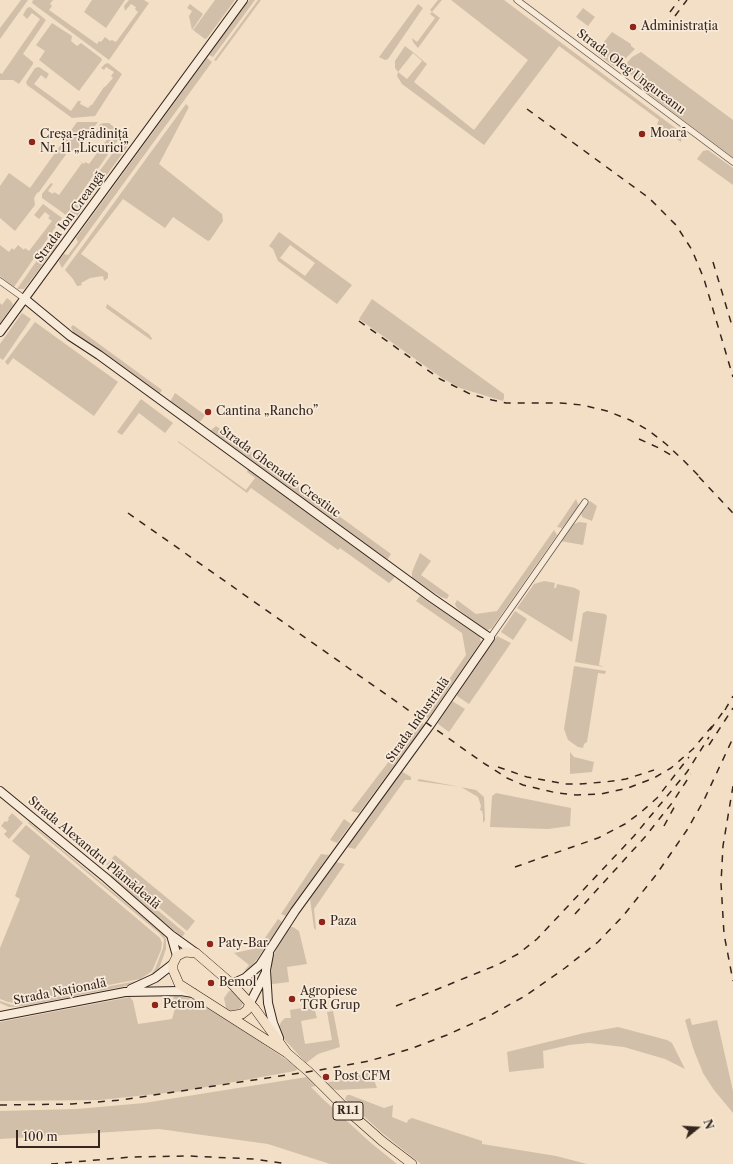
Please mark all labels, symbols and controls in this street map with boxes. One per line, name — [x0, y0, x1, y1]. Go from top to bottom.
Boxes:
place label: Administrația — [641, 20, 718, 34]
marker: Administrația — [628, 22, 638, 32]
street label: Strada Oleg Ungureanu — [574, 26, 688, 118]
place label: Moară — [650, 127, 687, 141]
place label: Creșa-grădiniță Nr. 11 „Licurici” — [40, 128, 129, 156]
marker: Moară — [637, 129, 647, 139]
marker: Creșa-grădiniță Nr. 11 „Licurici” — [27, 137, 37, 147]
street label: Strada Ion Creangă — [32, 169, 108, 265]
place label: Cantina „Rancho” — [216, 405, 318, 419]
marker: Cantina „Rancho” — [203, 407, 213, 417]
street label: Strada Ghenadie Crestiuc — [217, 423, 343, 521]
street label: Strada Industrială — [383, 675, 453, 765]
street label: Strada Alexandru Plămădeală — [25, 794, 163, 912]
place label: Paza — [330, 915, 357, 929]
marker: Paza — [317, 917, 327, 927]
place label: Paty-Bar — [218, 937, 268, 951]
marker: Paty-Bar — [205, 939, 215, 949]
street label: Strada Națională — [12, 976, 108, 1008]
place label: Bemol — [219, 976, 256, 990]
marker: Bemol — [206, 978, 216, 988]
place label: Agropiese TGR Grup — [300, 985, 360, 1013]
marker: Agropiese TGR Grup — [287, 994, 297, 1004]
place label: Petrom — [163, 998, 205, 1012]
marker: Petrom — [150, 1000, 160, 1010]
place label: Post CFM — [334, 1070, 391, 1084]
marker: Post CFM — [321, 1072, 331, 1082]
road number: R1.1 — [333, 1102, 363, 1120]
north arrow — [677, 1108, 717, 1148]
text: N — [700, 1118, 717, 1131]
scale bar — [18, 1122, 102, 1148]
text: 100 m — [23, 1129, 58, 1144]

